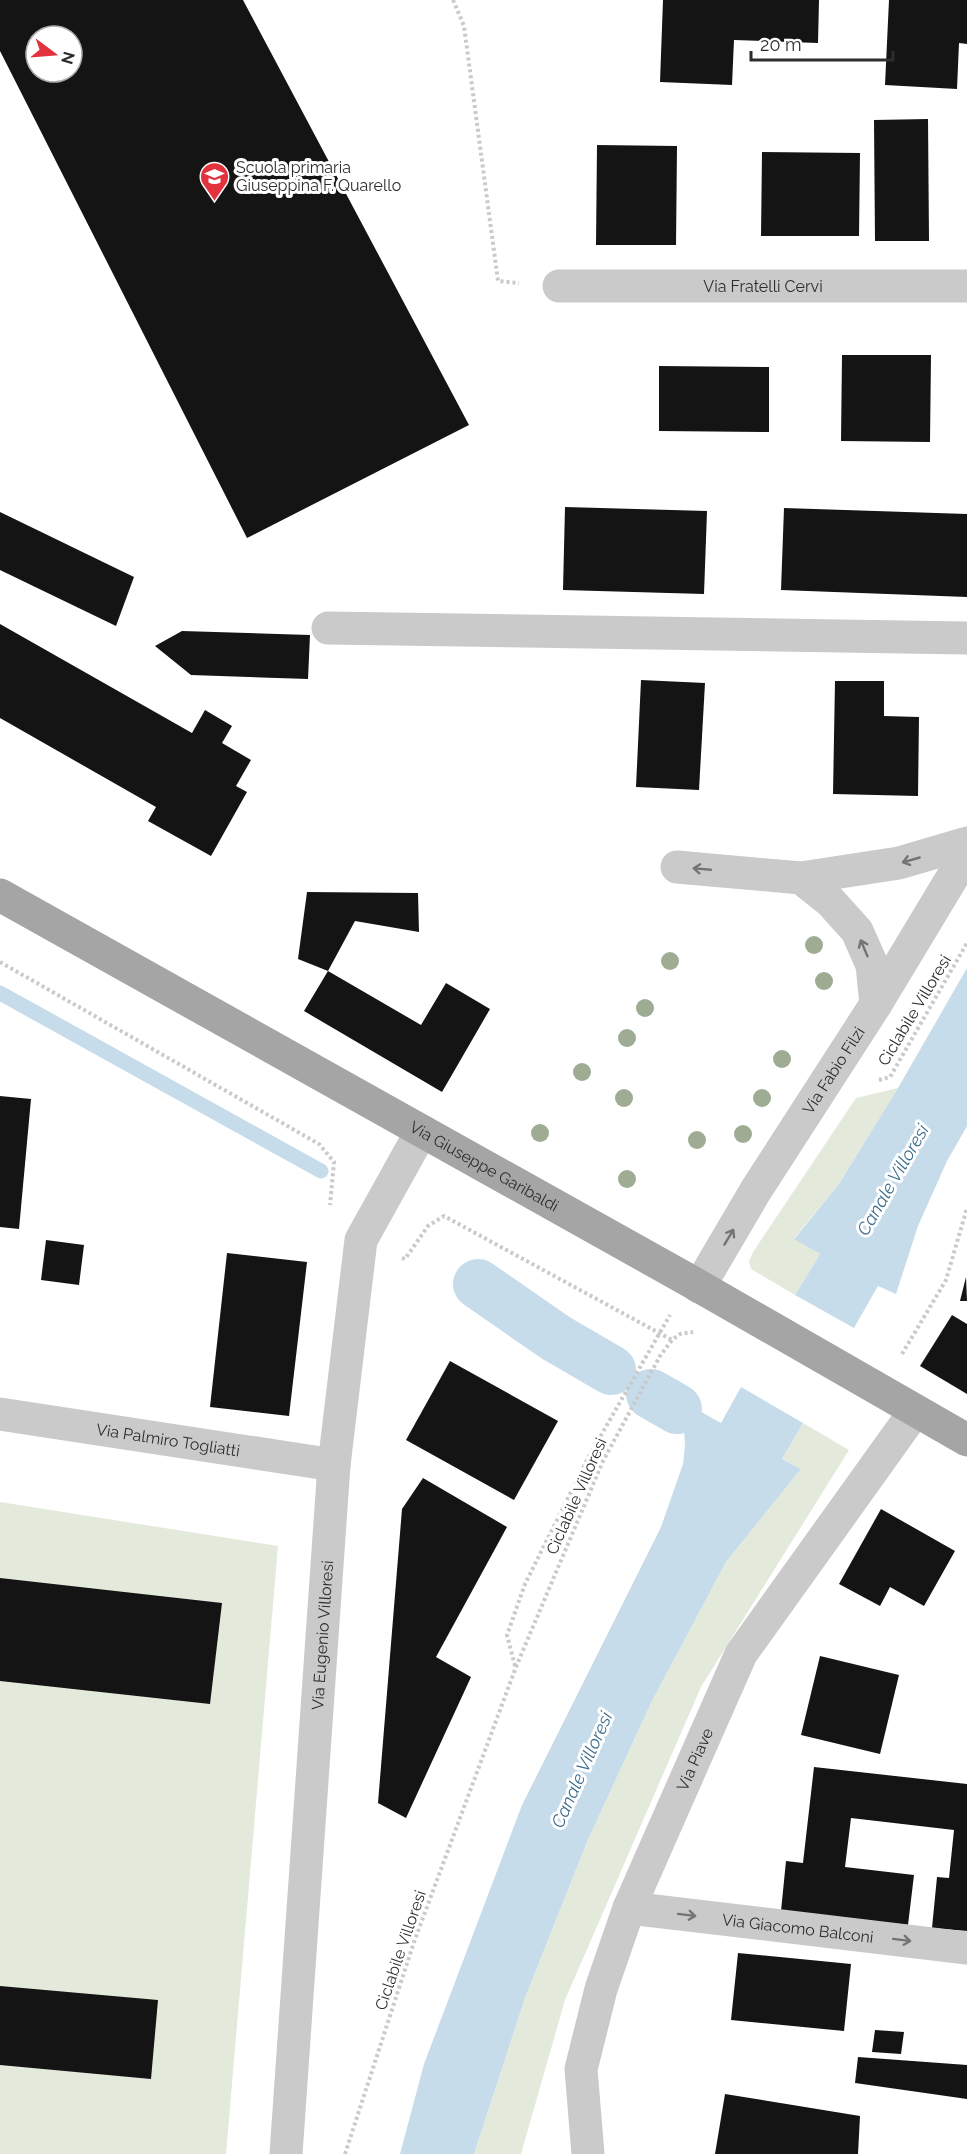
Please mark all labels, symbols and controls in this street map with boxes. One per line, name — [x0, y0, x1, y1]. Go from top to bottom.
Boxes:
north arrow — [24, 24, 84, 84]
scale bar — [751, 24, 894, 62]
text: 20 m — [760, 34, 802, 55]
text: N — [57, 50, 79, 66]
place label: Scuola primaria Giuseppina F. Quarello — [236, 158, 401, 195]
school or university icon: Scuola primaria Giuseppina F. Quarello — [199, 160, 231, 202]
street label: Via Fratelli Cervi — [703, 277, 823, 296]
one-way arrow — [902, 854, 921, 866]
one-way arrow — [693, 863, 713, 874]
one-way arrow — [858, 939, 869, 957]
street label: Ciclabile Villoresi — [874, 952, 955, 1069]
street label: Via Fabio Filzi — [799, 1023, 869, 1118]
street label: Via Giuseppe Garibaldi — [406, 1117, 562, 1216]
water label: Canale Villoresi — [852, 1120, 933, 1239]
one-way arrow — [723, 1229, 735, 1246]
street label: Via Palmiro Togliatti — [95, 1420, 241, 1460]
street label: Ciclabile Villoresi — [542, 1435, 611, 1557]
street label: Via Eugenio Villoresi — [308, 1560, 337, 1711]
water label: Canale Villoresi — [547, 1708, 617, 1831]
street label: Via Piave — [673, 1725, 717, 1794]
street label: Ciclabile Villoresi — [371, 1888, 430, 2013]
one-way arrow — [677, 1909, 696, 1920]
street label: Via Giacomo Balconi — [721, 1910, 875, 1947]
one-way arrow — [891, 1935, 911, 1946]

